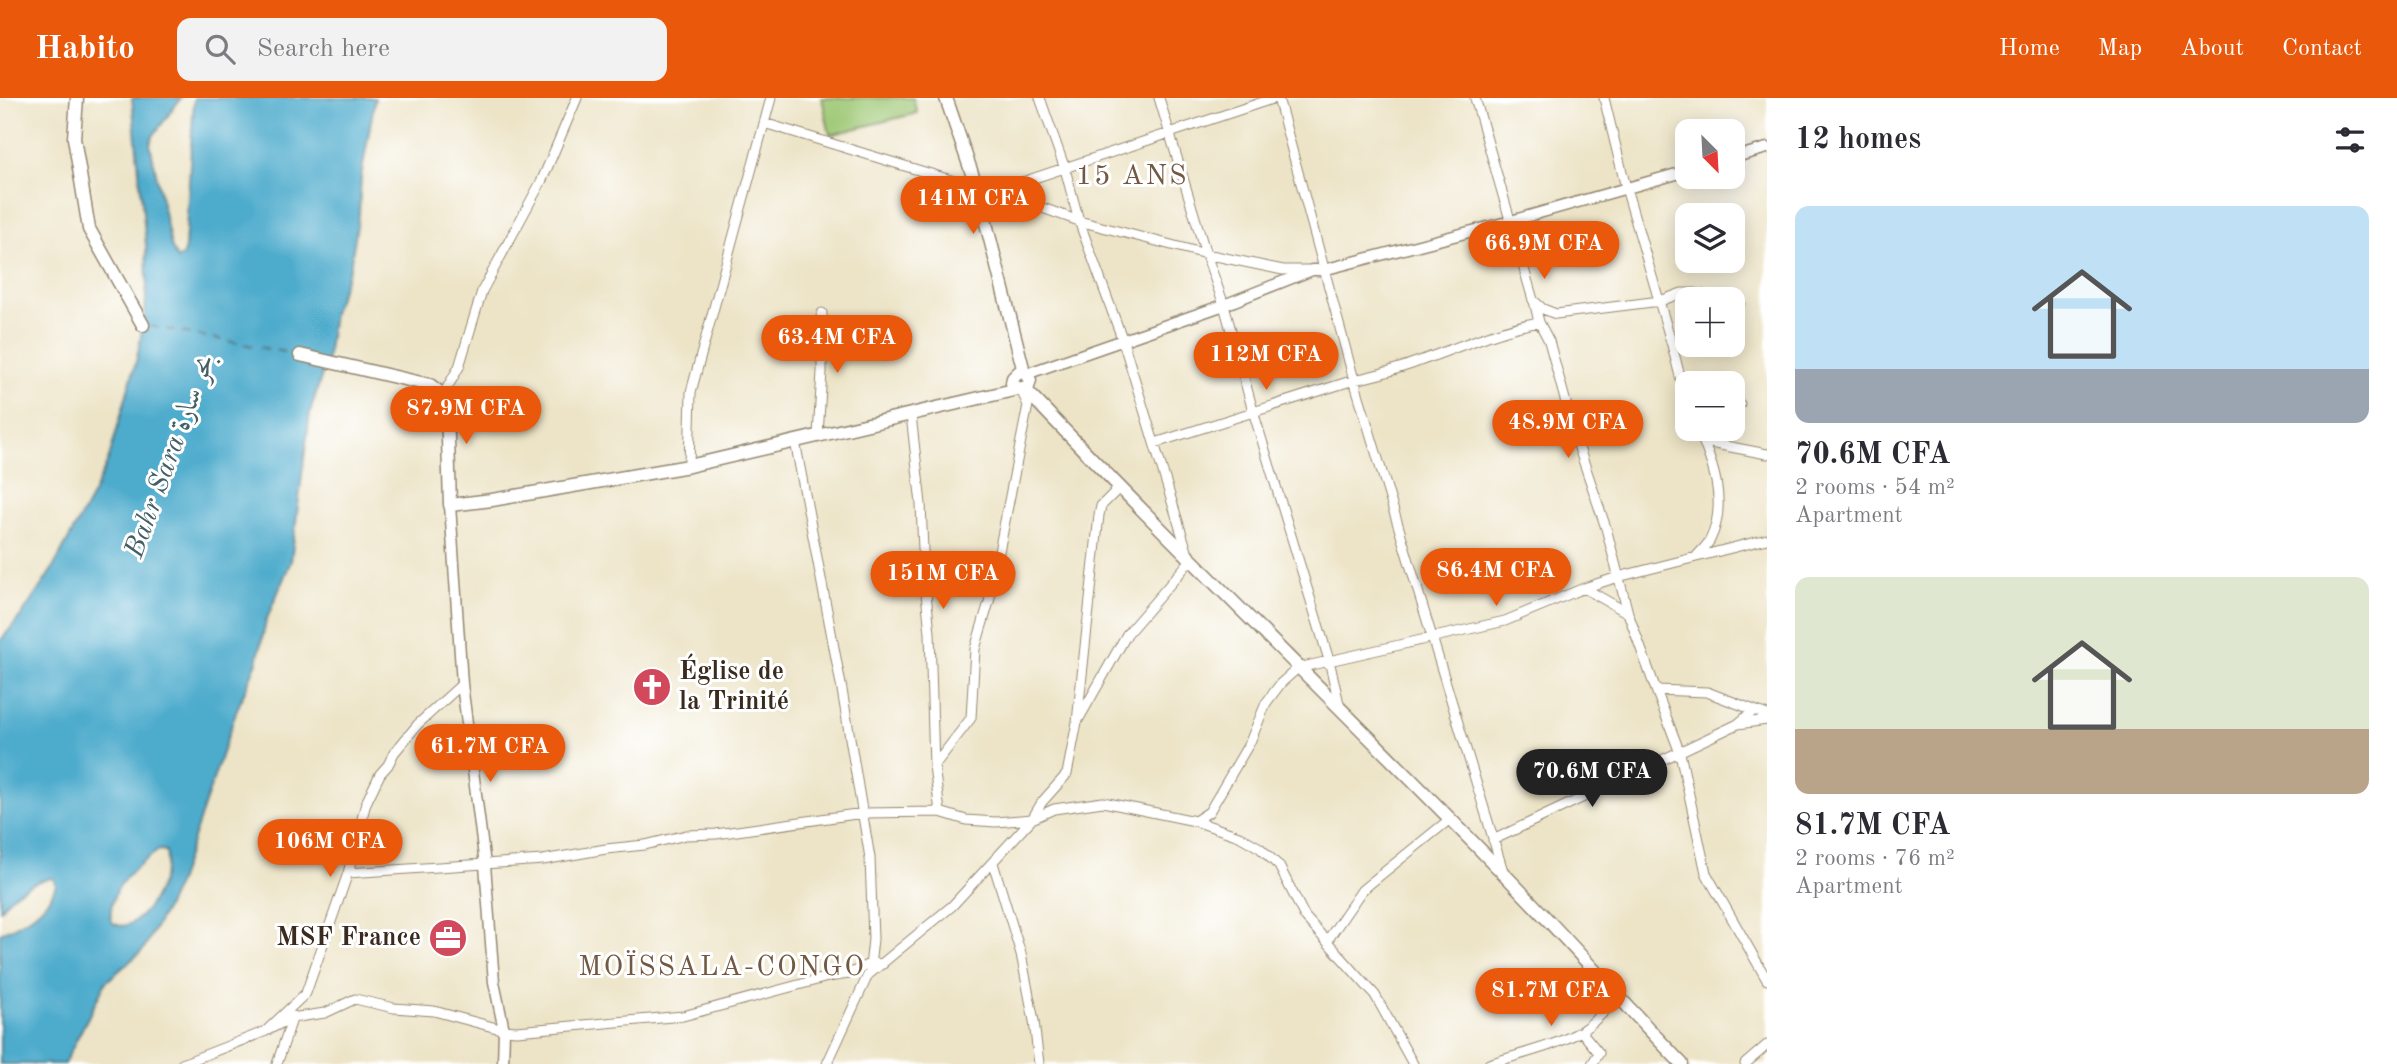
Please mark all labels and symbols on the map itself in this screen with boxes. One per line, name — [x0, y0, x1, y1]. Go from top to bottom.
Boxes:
north arrow — [1675, 119, 1745, 189]
district label: 15 ANS — [1076, 163, 1188, 191]
pin: 141M CFA — [901, 176, 1045, 236]
pin: 66.9M CFA — [1464, 222, 1624, 281]
pin: 63.4M CFA — [757, 316, 917, 375]
pin: 112M CFA — [1194, 332, 1338, 392]
water label: Bahr Sara بحر سارة — [121, 350, 222, 563]
pin: 87.9M CFA — [386, 386, 546, 446]
pin: 48.9M CFA — [1488, 400, 1648, 460]
pin: 86.4M CFA — [1416, 548, 1576, 608]
pin: 151M CFA — [871, 552, 1015, 611]
place label: Église de la Trinité — [679, 653, 789, 715]
church icon: Église de la Trinité — [631, 666, 673, 708]
pin: 61.7M CFA — [410, 724, 570, 784]
pin: 70.6M CFA — [1512, 750, 1672, 809]
pin: 106M CFA — [258, 820, 402, 879]
office icon: MSF France — [427, 917, 469, 959]
place label: MSF France — [276, 925, 421, 951]
district label: MOÏSSALA-CONGO — [578, 950, 866, 982]
pin: 81.7M CFA — [1471, 968, 1631, 1028]

